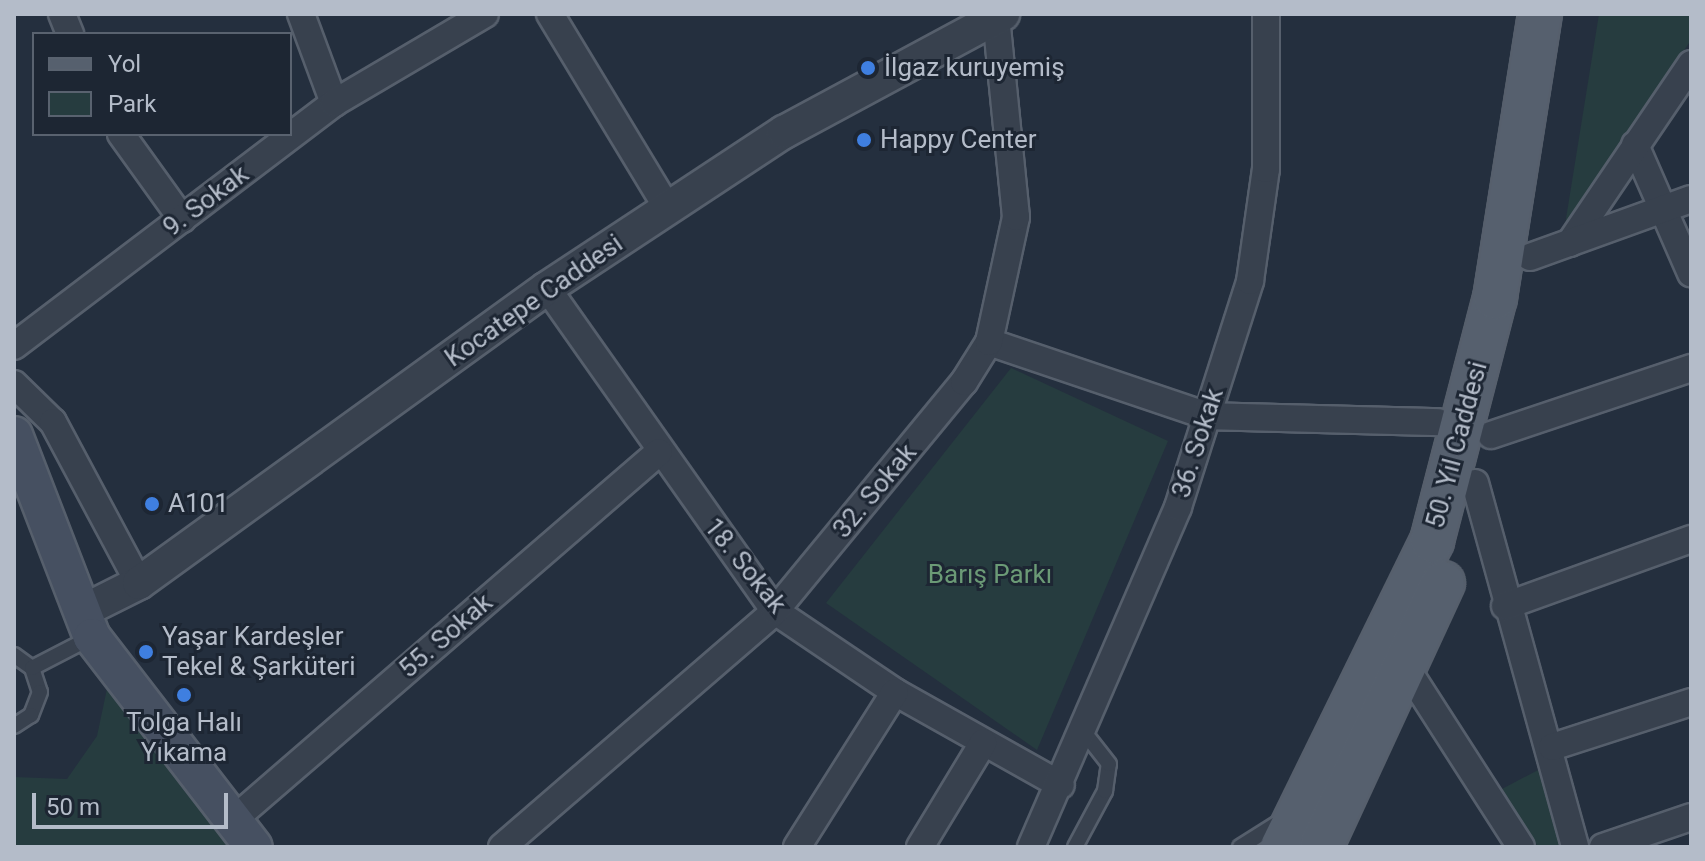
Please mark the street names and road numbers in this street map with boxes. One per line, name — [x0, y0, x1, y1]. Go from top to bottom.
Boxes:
street label: 9. Sokak — [157, 159, 255, 243]
street label: Kocatepe Caddesi — [439, 228, 629, 374]
street label: 50. Yıl Caddesi — [1420, 358, 1494, 532]
street label: 36. Sokak — [1166, 384, 1230, 502]
street label: 32. Sokak — [827, 438, 923, 544]
street label: 18. Sokak — [697, 512, 793, 620]
street label: 55. Sokak — [393, 587, 499, 685]

